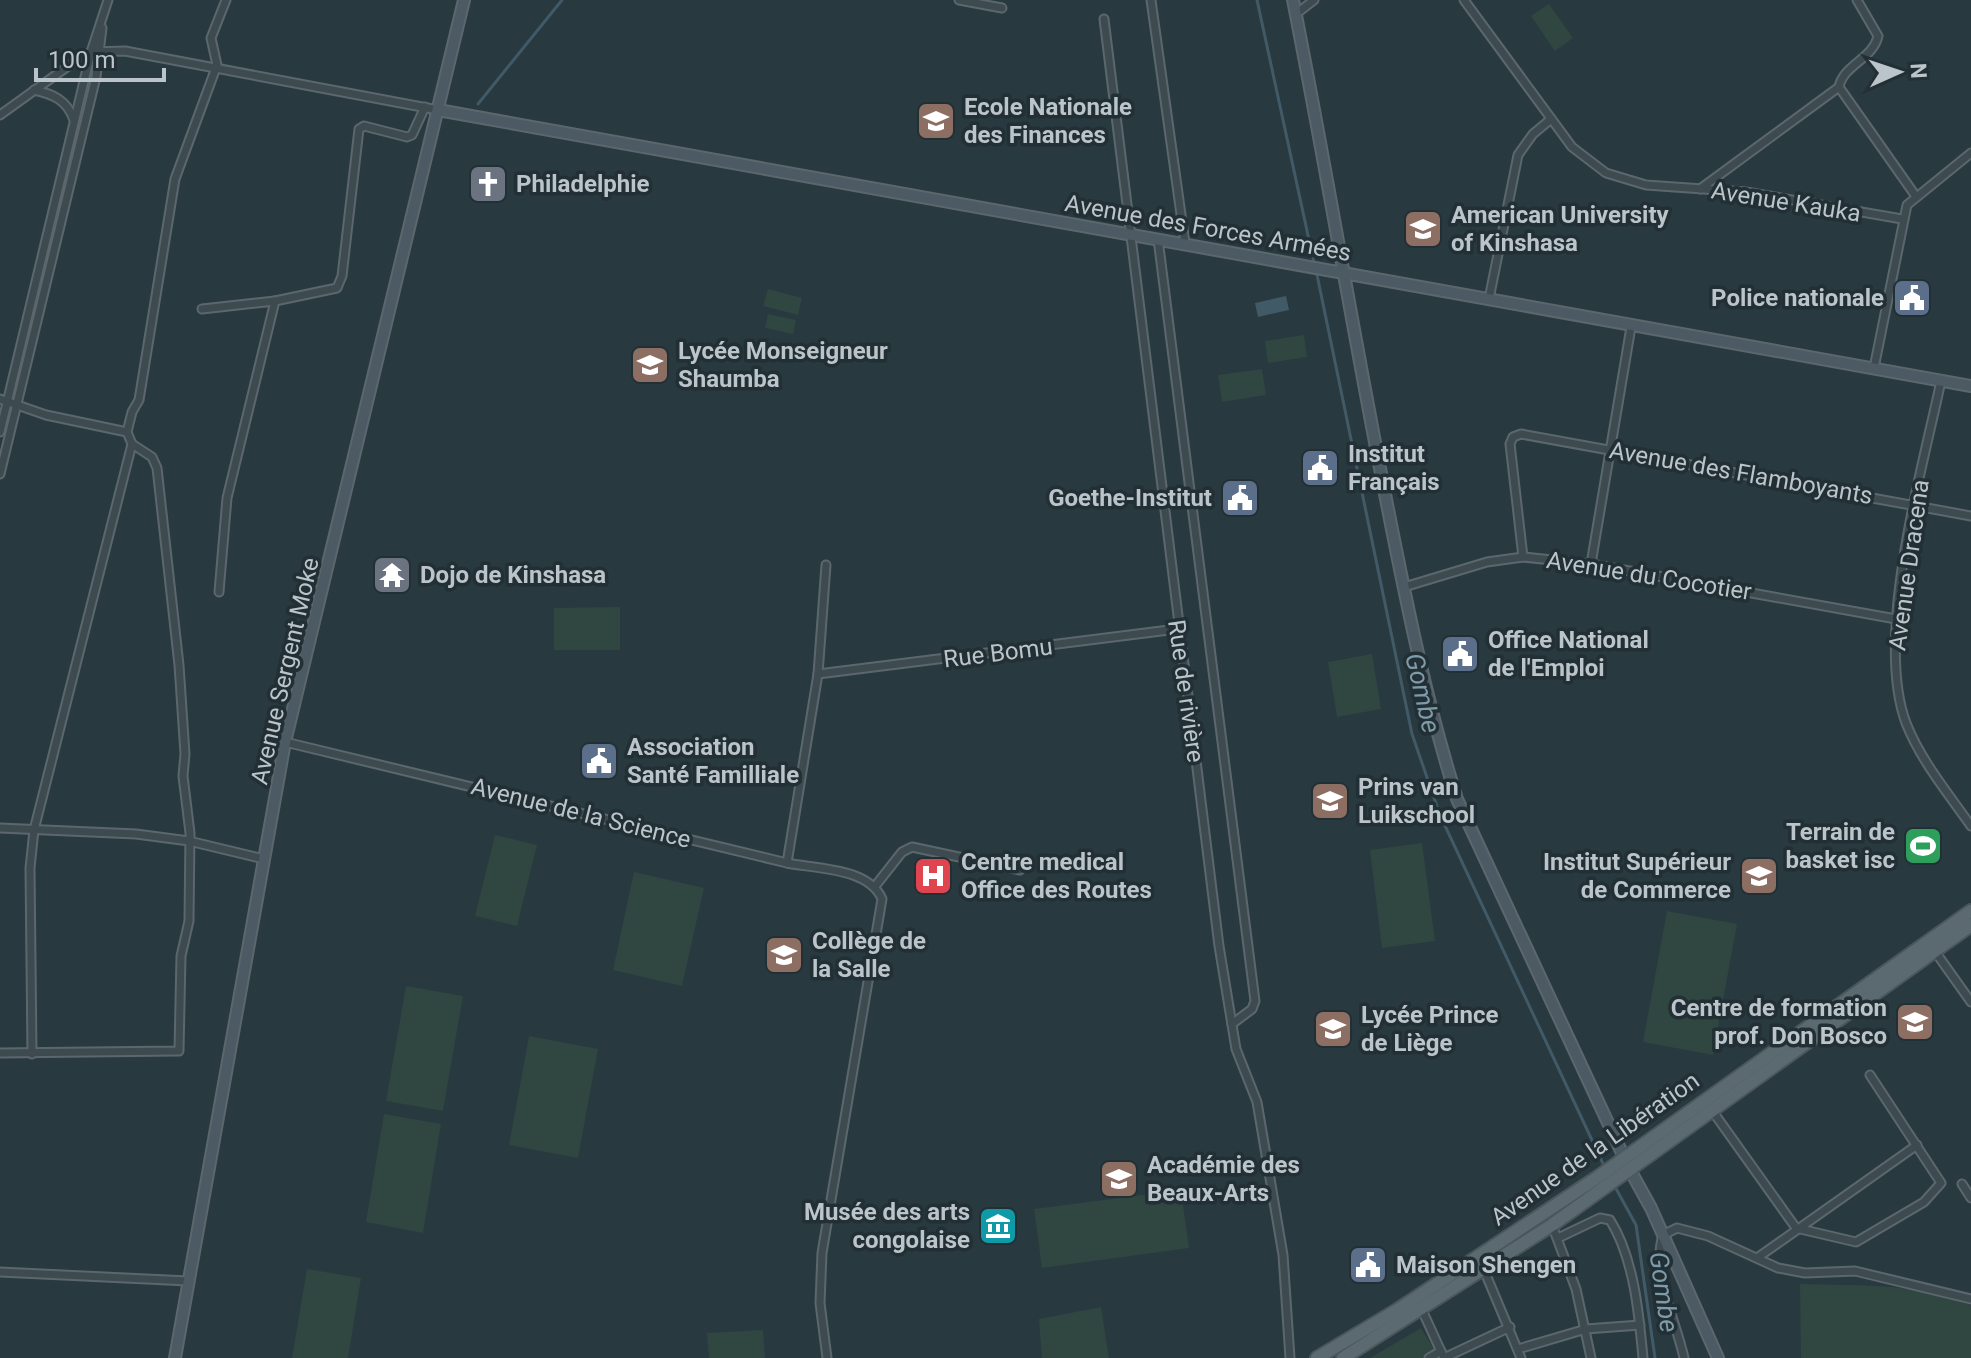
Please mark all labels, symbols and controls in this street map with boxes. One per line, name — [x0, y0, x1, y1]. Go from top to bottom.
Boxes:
scale bar — [36, 32, 164, 82]
north arrow — [1859, 32, 1939, 112]
text: 100 m — [48, 46, 115, 74]
text: N — [1906, 63, 1931, 79]
place label: Ecole Nationale des Finances — [964, 93, 1132, 149]
school or university icon: Ecole Nationale des Finances — [915, 100, 957, 142]
church icon: Philadelphie — [467, 163, 509, 205]
place label: Philadelphie — [516, 170, 650, 198]
street label: Avenue Kauka — [1709, 176, 1863, 228]
street label: Avenue des Forces Armées — [1063, 189, 1353, 267]
place label: American University of Kinshasa — [1451, 201, 1670, 257]
school or university icon: American University of Kinshasa — [1402, 208, 1444, 250]
public building icon: Police nationale — [1891, 277, 1933, 319]
place label: Police nationale — [1711, 284, 1884, 312]
place label: Lycée Monseigneur Shaumba — [678, 337, 888, 393]
school or university icon: Lycée Monseigneur Shaumba — [629, 344, 671, 386]
street label: Avenue des Flamboyants — [1607, 436, 1875, 510]
place label: Institut Français — [1348, 440, 1440, 496]
public building icon: Institut Français — [1299, 447, 1341, 489]
public building icon: Goethe-Institut — [1219, 477, 1261, 519]
street label: Avenue Dracena — [1883, 478, 1935, 652]
place label: Goethe-Institut — [1048, 484, 1212, 512]
street label: Avenue du Cocotier — [1544, 546, 1754, 606]
temple icon: Dojo de Kinshasa — [371, 554, 413, 596]
street label: Avenue Sergent Moke — [245, 555, 325, 787]
place label: Dojo de Kinshasa — [420, 561, 606, 589]
street label: Rue de rivière — [1162, 618, 1210, 764]
place label: Office National de l'Emploi — [1488, 626, 1649, 682]
street label: Rue Bomu — [942, 632, 1054, 674]
public building icon: Office National de l'Emploi — [1439, 633, 1481, 675]
water label: Gombe — [1399, 650, 1447, 736]
place label: Association Santé Familliale — [627, 733, 799, 789]
public building icon: Association Santé Familliale — [578, 740, 620, 782]
street label: Avenue de la Science — [468, 772, 694, 854]
place label: Prins van Luikschool — [1358, 773, 1475, 829]
school or university icon: Prins van Luikschool — [1309, 780, 1351, 822]
place label: Terrain de basket isc — [1786, 818, 1895, 874]
sports icon: Terrain de basket isc — [1902, 825, 1944, 867]
place label: Centre medical Office des Routes — [961, 848, 1152, 904]
place label: Institut Supérieur de Commerce — [1543, 848, 1731, 904]
hospital icon: Centre medical Office des Routes — [912, 855, 954, 897]
school or university icon: Institut Supérieur de Commerce — [1738, 855, 1780, 897]
place label: Collège de la Salle — [812, 927, 926, 983]
school or university icon: Collège de la Salle — [763, 934, 805, 976]
place label: Centre de formation prof. Don Bosco — [1671, 994, 1887, 1050]
place label: Lycée Prince de Liège — [1361, 1001, 1498, 1057]
school or university icon: Centre de formation prof. Don Bosco — [1894, 1001, 1936, 1043]
school or university icon: Lycée Prince de Liège — [1312, 1008, 1354, 1050]
street label: Avenue de la Libération — [1485, 1066, 1705, 1232]
place label: Académie des Beaux-Arts — [1147, 1151, 1300, 1207]
school or university icon: Académie des Beaux-Arts — [1098, 1158, 1140, 1200]
place label: Musée des arts congolaise — [804, 1198, 970, 1254]
museum icon: Musée des arts congolaise — [977, 1205, 1019, 1247]
public building icon: Maison Shengen — [1347, 1244, 1389, 1286]
water label: Gombe — [1643, 1250, 1685, 1334]
place label: Maison Shengen — [1396, 1251, 1576, 1279]

